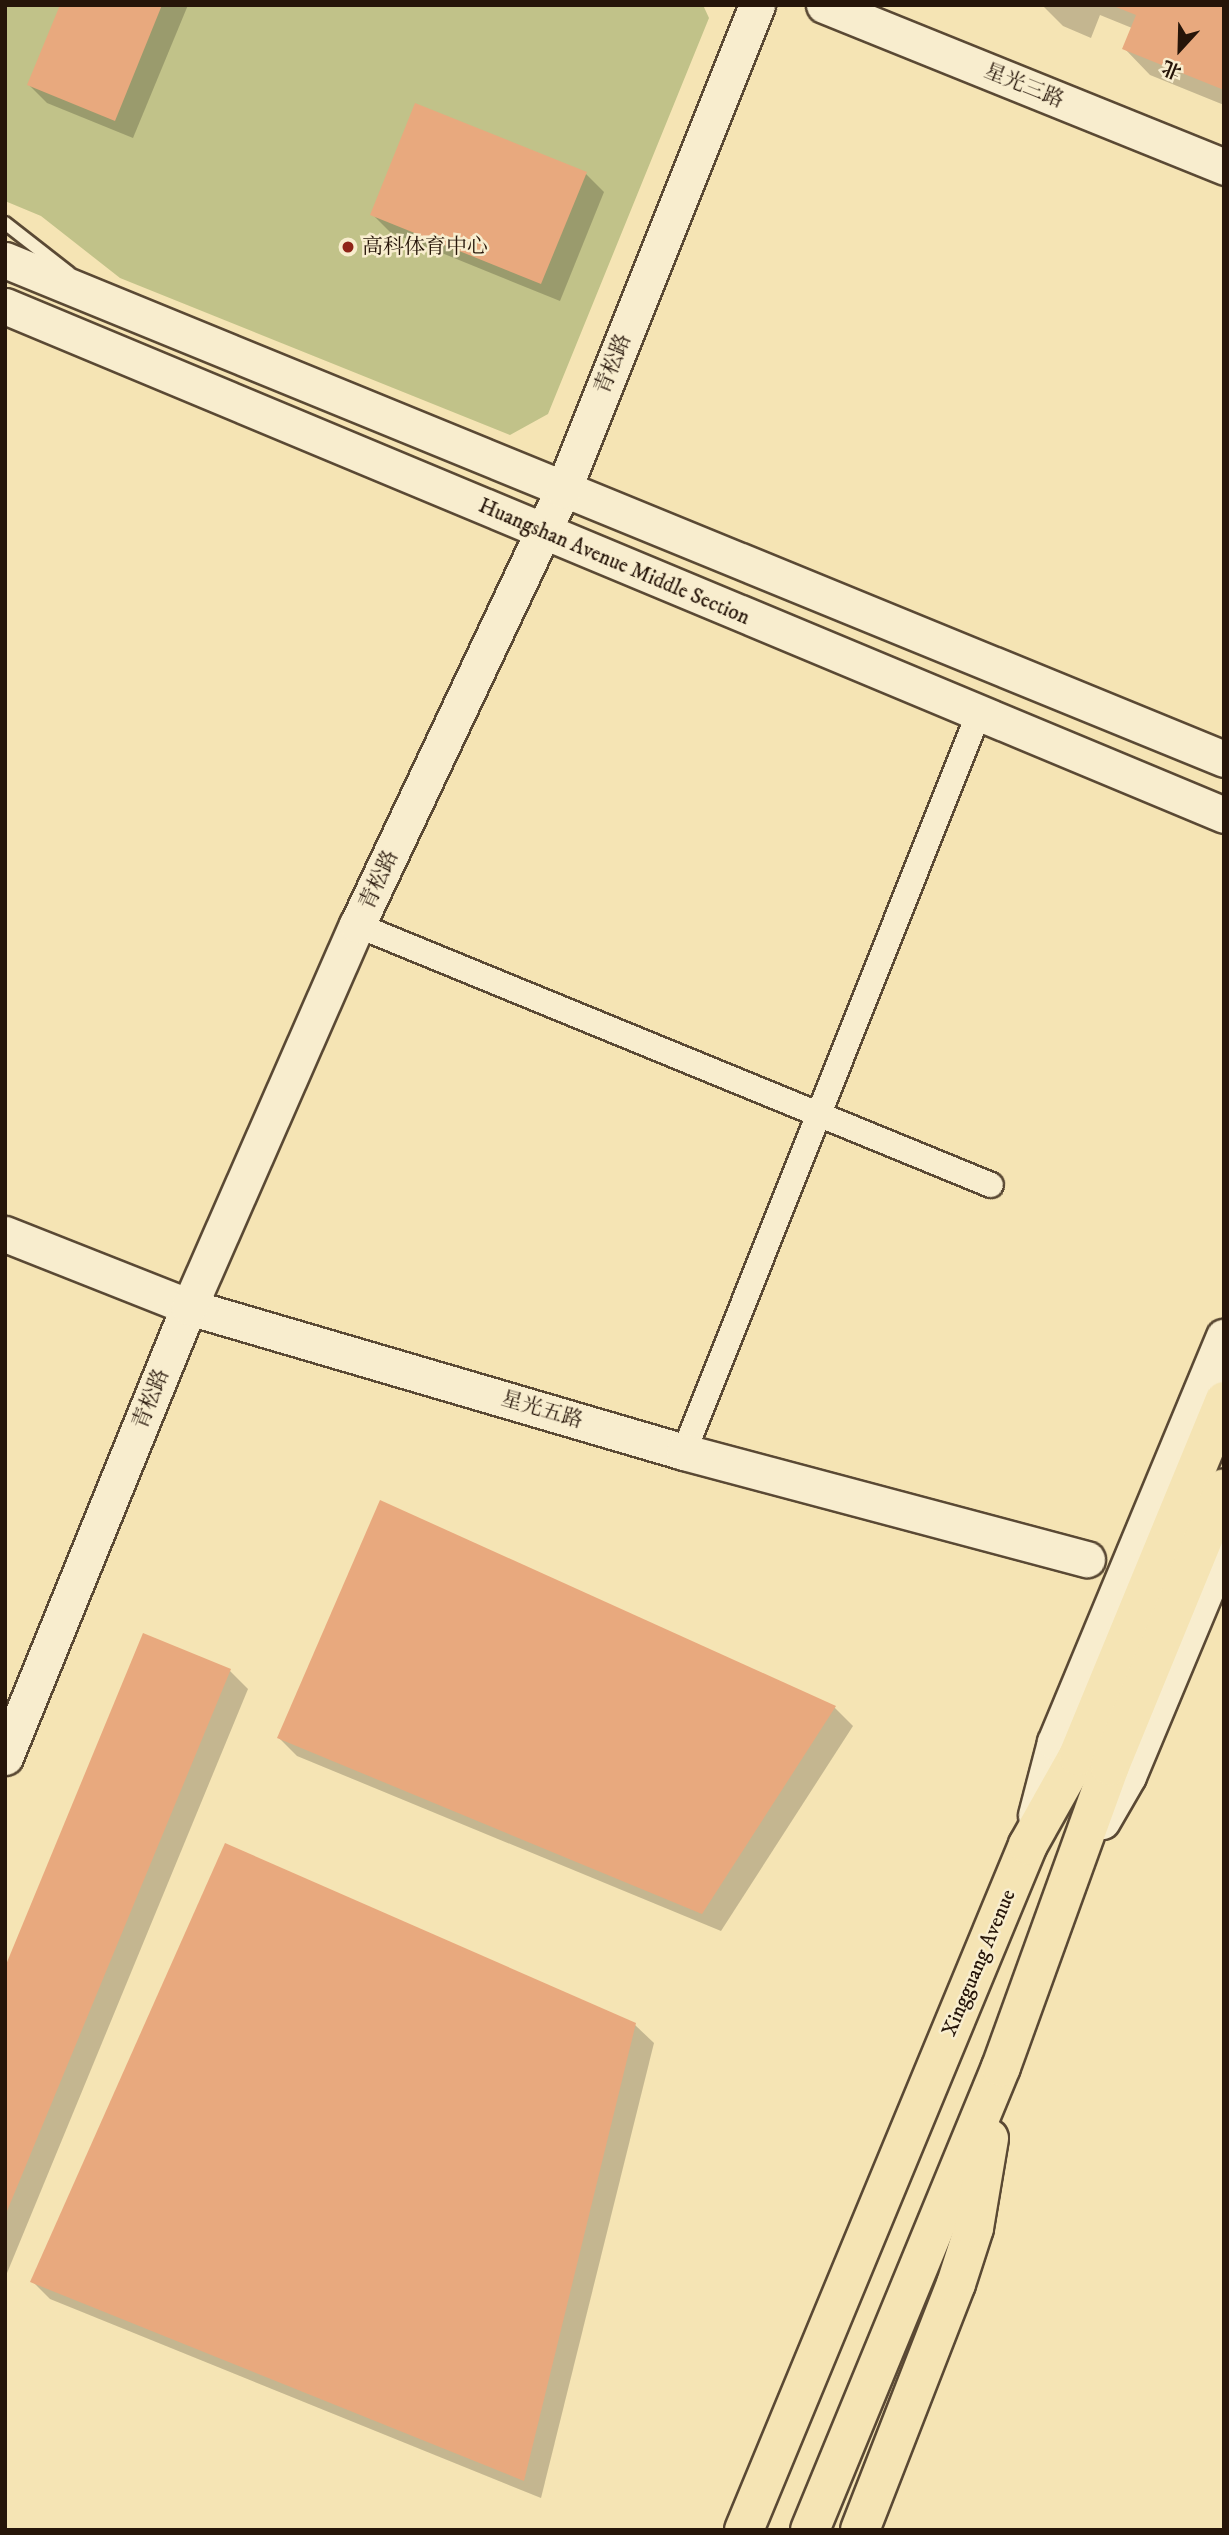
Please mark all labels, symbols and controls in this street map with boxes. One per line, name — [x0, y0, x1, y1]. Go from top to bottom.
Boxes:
north arrow — [1145, 14, 1215, 84]
text: 北 — [1159, 55, 1185, 83]
street label: 星光三路 — [980, 59, 1068, 113]
place label: 高科体育中心 — [362, 234, 488, 260]
marker: 高科体育中心 — [340, 239, 356, 255]
street label: 青松路 — [590, 330, 636, 398]
street label: Huangshan Avenue Middle Section — [475, 493, 753, 631]
street label: 青松路 — [354, 846, 404, 914]
street label: 青松路 — [128, 1365, 174, 1433]
street label: 星光五路 — [498, 1386, 586, 1434]
street label: Xingguang Avenue — [937, 1886, 1021, 2040]

